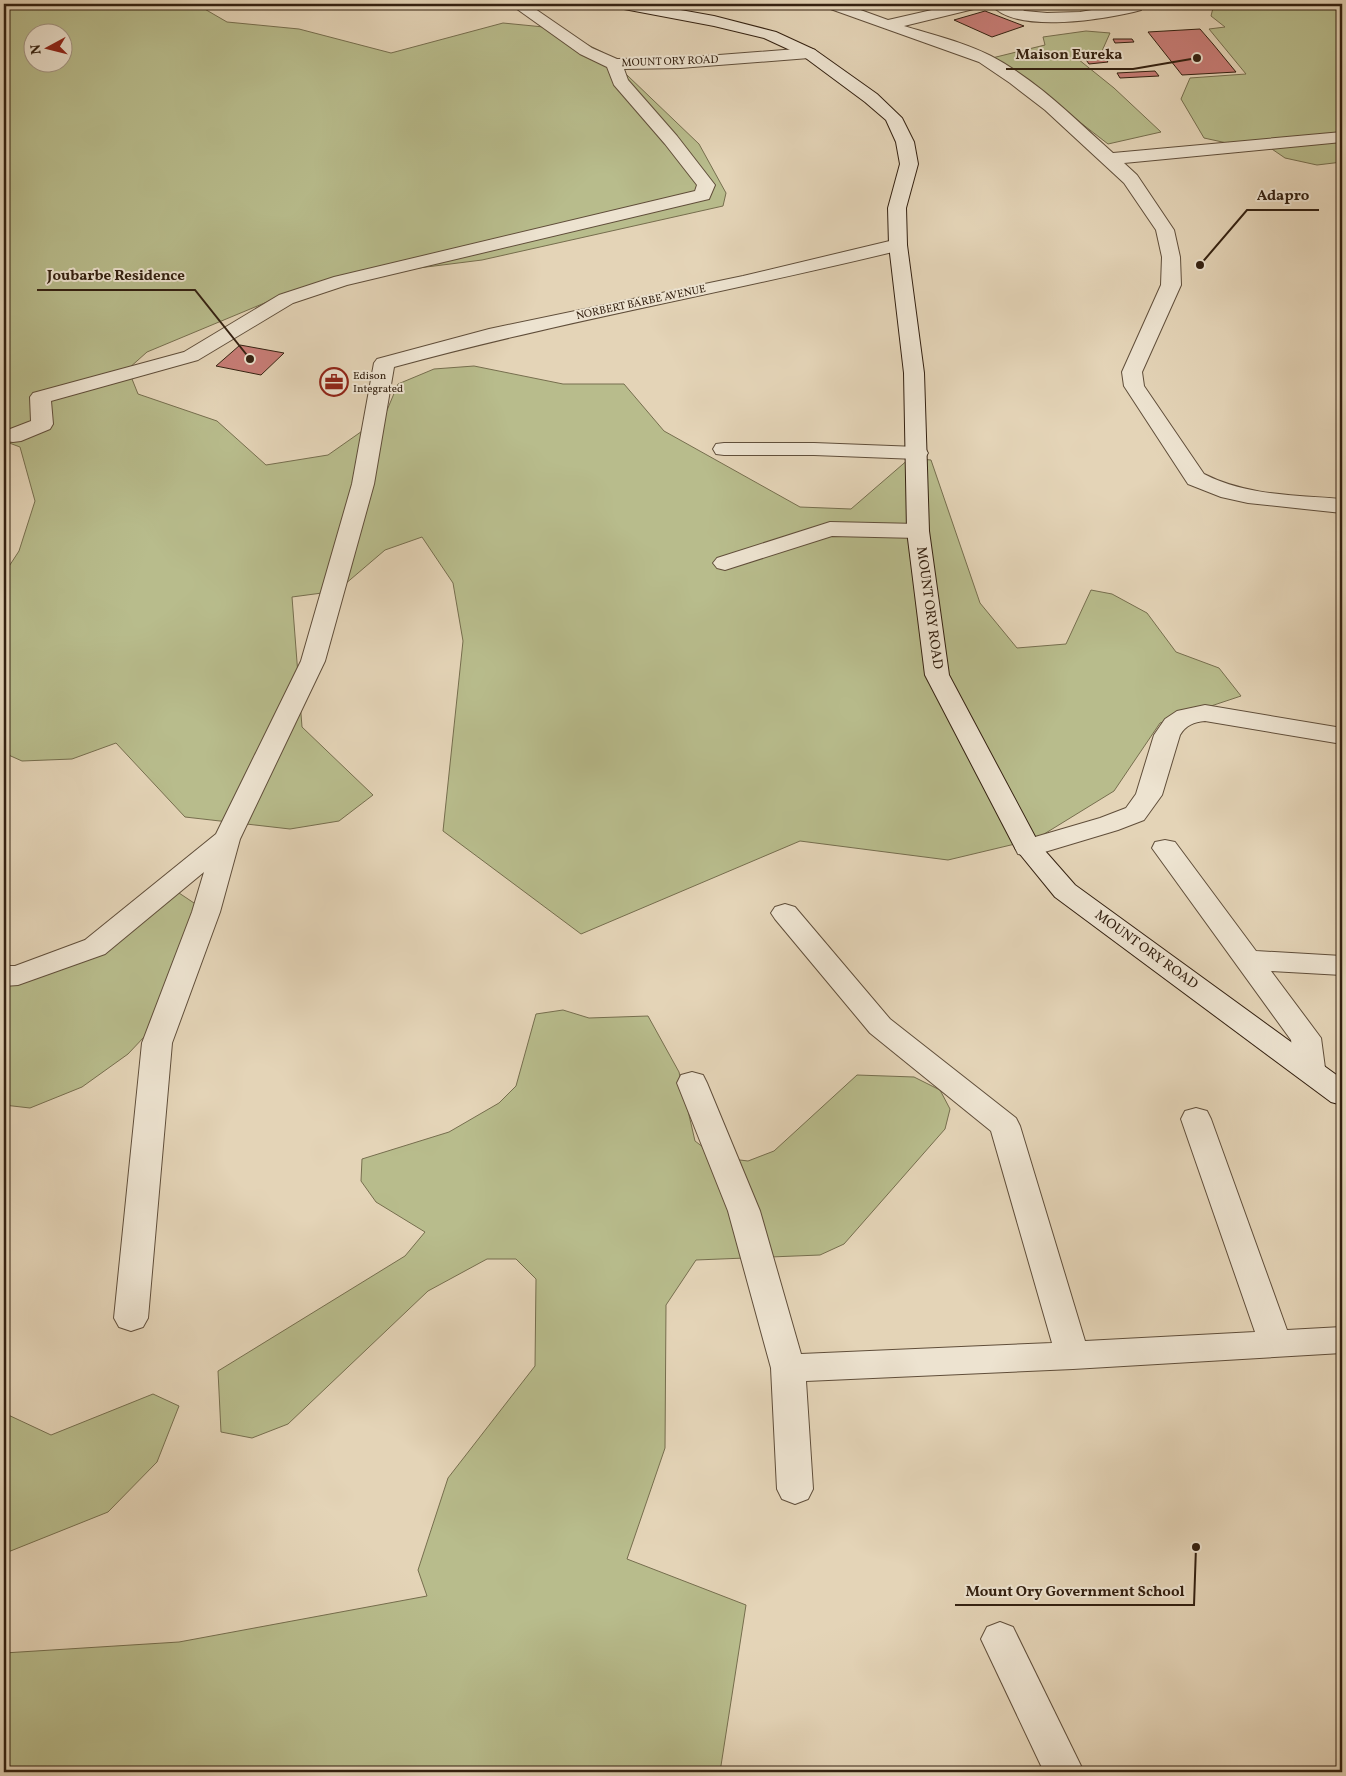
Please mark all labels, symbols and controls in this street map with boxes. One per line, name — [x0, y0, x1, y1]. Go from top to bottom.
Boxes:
north arrow — [22, 22, 72, 72]
callout: Maison Eureka — [1006, 39, 1133, 69]
text: N — [27, 43, 47, 56]
text: Maison Eureka — [1016, 45, 1122, 66]
street label: MOUNT ORY ROAD — [621, 53, 719, 71]
callout: Adapro — [1247, 180, 1319, 210]
text: Adapro — [1257, 186, 1310, 207]
callout: Joubarbe Residence — [37, 260, 195, 290]
text: Joubarbe Residence — [46, 266, 185, 287]
street label: NORBERT BARBE AVENUE — [575, 282, 708, 324]
office icon: Edison Integrated — [319, 367, 349, 397]
place label: Edison Integrated — [353, 369, 403, 397]
street label: MOUNT ORY ROAD — [911, 545, 947, 671]
street label: MOUNT ORY ROAD — [1090, 906, 1202, 994]
callout: Mount Ory Government School — [955, 1575, 1194, 1605]
text: Mount Ory Government School — [965, 1582, 1185, 1603]

